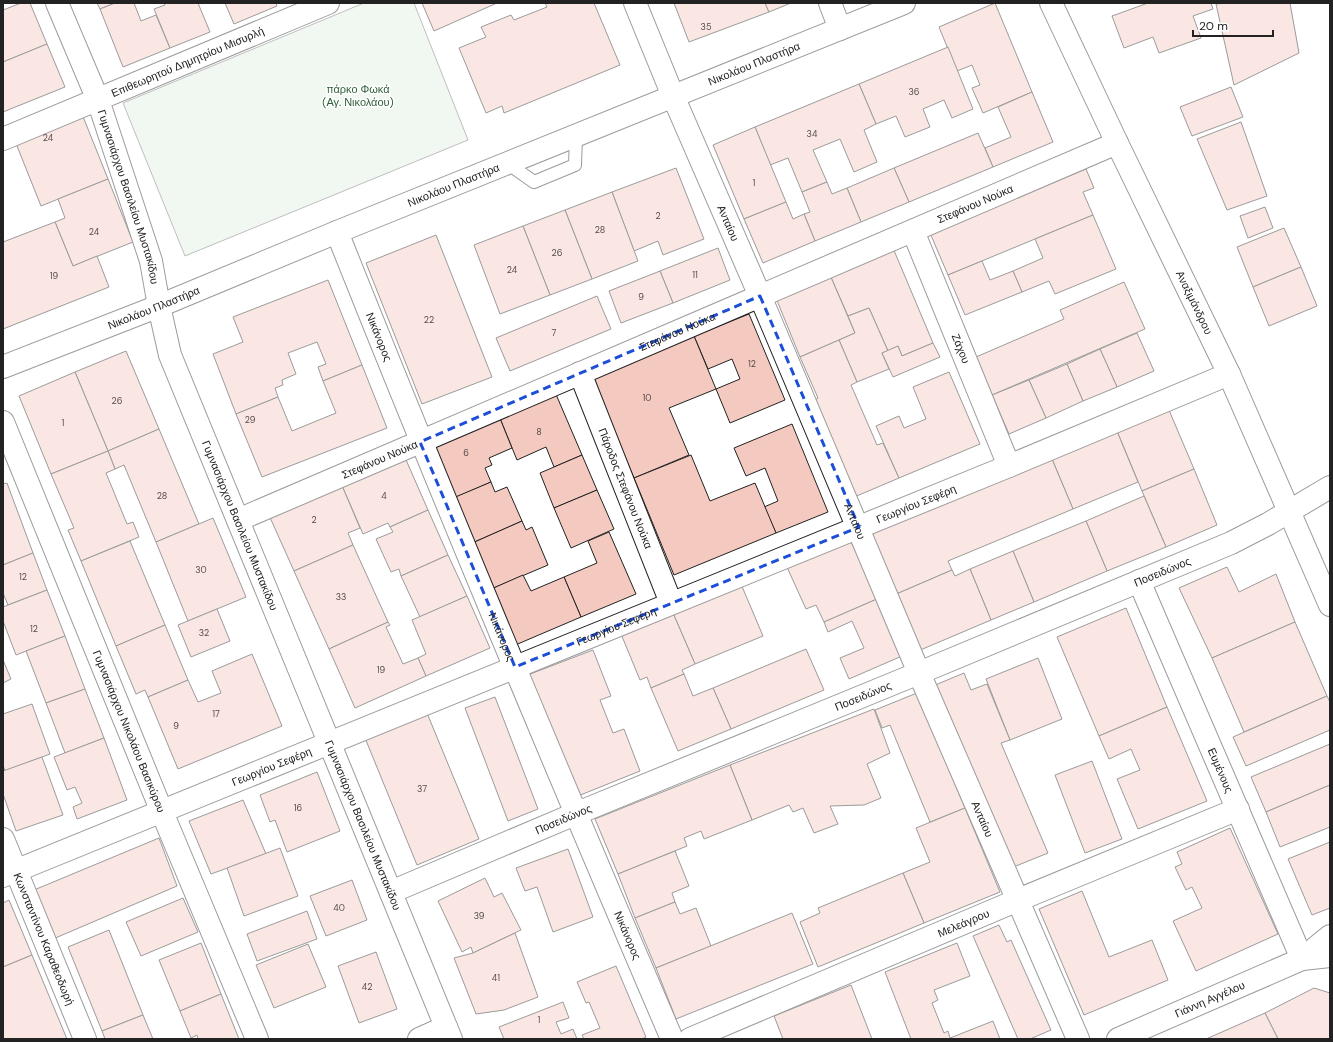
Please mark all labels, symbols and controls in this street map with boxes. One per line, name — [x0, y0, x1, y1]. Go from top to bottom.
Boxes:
scale bar — [1193, 12, 1273, 38]
text: 20 m — [1199, 18, 1228, 34]
house number: 35 — [701, 21, 711, 33]
street label: Επιθεωρητού Δημητρίου Μισυρλή — [109, 24, 266, 100]
street label: Νικολάου Πλαστήρα — [706, 38, 803, 88]
park label: πάρκο Φωκά (Αγ. Νικολάου) — [322, 82, 394, 109]
house number: 36 — [909, 86, 920, 98]
street label: Γυμνασιάρχου Βασιλείου Μυστακίδου — [95, 108, 162, 285]
house number: 34 — [807, 128, 818, 140]
house number: 24 — [43, 132, 54, 144]
street label: Νικολάου Πλαστήρα — [406, 160, 502, 210]
house number: 1 — [753, 177, 756, 189]
street label: Στεφάνου Νούκα — [935, 181, 1016, 226]
street label: Ανταίου — [714, 203, 742, 243]
house number: 2 — [655, 210, 661, 222]
house number: 28 — [595, 224, 605, 236]
house number: 24 — [89, 226, 100, 238]
house number: 26 — [552, 247, 563, 259]
house number: 24 — [507, 264, 518, 276]
street label: Αναξιμάνδρου — [1173, 268, 1216, 337]
house number: 11 — [692, 269, 698, 281]
house number: 19 — [50, 270, 59, 282]
street label: Νικολάου Πλαστήρα — [106, 283, 202, 332]
house number: 9 — [638, 291, 644, 303]
street label: Στεφάνου Νούκα — [637, 309, 718, 354]
street label: Νικάνορος — [363, 310, 395, 363]
house number: 22 — [424, 314, 434, 326]
house number: 7 — [552, 327, 557, 339]
street label: Ζάχου — [949, 332, 973, 365]
house number: 12 — [748, 358, 756, 370]
house number: 10 — [643, 392, 651, 404]
house number: 26 — [112, 395, 123, 407]
house number: 29 — [245, 414, 256, 426]
house number: 1 — [62, 417, 65, 429]
house number: 8 — [536, 426, 542, 438]
street label: Πάροδος Στεφάνου Νούκα — [595, 426, 656, 551]
street label: Στεφάνου Νούκα — [339, 437, 420, 482]
street label: Γυμνασιάρχου Βασιλείου Μυστακίδου — [199, 438, 281, 612]
house number: 6 — [463, 447, 469, 459]
street label: Γεωργίου Σεφέρη — [874, 481, 958, 526]
house number: 28 — [157, 490, 167, 502]
house number: 4 — [381, 490, 387, 502]
street label: Ανταίου — [841, 501, 869, 541]
house number: 2 — [311, 514, 317, 526]
street label: Ποσειδώνος — [1132, 554, 1192, 590]
house number: 30 — [195, 564, 207, 576]
house number: 12 — [19, 571, 27, 583]
house number: 33 — [336, 591, 346, 603]
street label: Γεωργίου Σεφέρη — [574, 604, 658, 649]
street label: Νικάνορος — [486, 610, 518, 663]
house number: 12 — [30, 623, 38, 635]
house number: 32 — [199, 627, 209, 639]
street label: Γυμνασιάρχου Νικολάου Βασικύρου — [90, 648, 168, 815]
house number: 19 — [377, 664, 386, 676]
street label: Ποσειδώνος — [833, 678, 893, 714]
house number: 17 — [212, 708, 220, 720]
house number: 9 — [173, 720, 179, 732]
street label: Γυμνασιάρχου Βασιλείου Μυστακίδου — [322, 738, 404, 912]
street label: Γεωργίου Σεφέρη — [230, 744, 314, 789]
street label: Ευμένους — [1205, 746, 1236, 795]
house number: 37 — [417, 783, 427, 795]
street label: Ανταίου — [969, 799, 996, 839]
street label: Ποσειδώνος — [533, 801, 593, 837]
house number: 16 — [294, 802, 303, 814]
street label: Κωνσταντίνου Καραθεοδωρή — [11, 871, 77, 1007]
house number: 40 — [333, 902, 345, 914]
street label: Μελεάγρου — [936, 906, 991, 940]
street label: Νικάνορος — [611, 909, 644, 962]
house number: 39 — [474, 910, 485, 922]
house number: 41 — [492, 972, 500, 984]
street label: Γιάννη Αγγέλου — [1173, 978, 1247, 1020]
house number: 42 — [362, 981, 372, 993]
house number: 1 — [538, 1014, 541, 1026]

